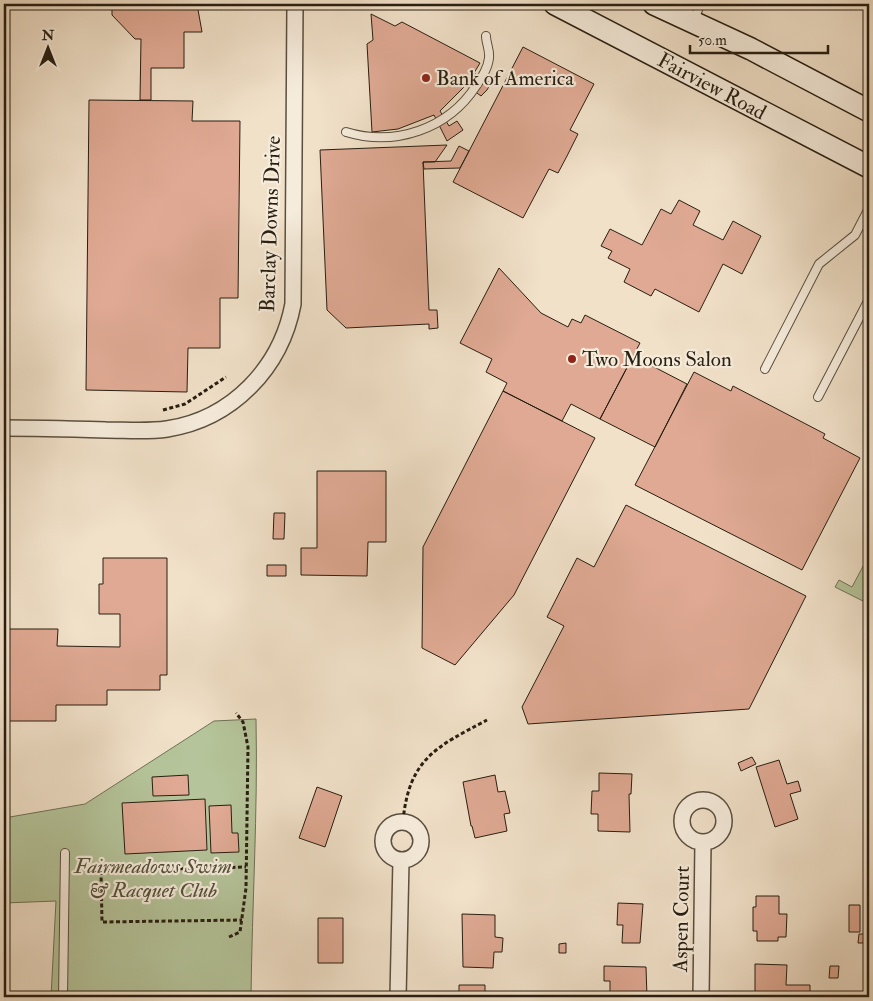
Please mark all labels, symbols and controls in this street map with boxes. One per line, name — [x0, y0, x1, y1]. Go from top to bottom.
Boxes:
north arrow — [22, 22, 72, 72]
scale bar — [690, 22, 828, 54]
text: N — [41, 27, 55, 44]
text: 50 m — [698, 31, 727, 50]
street label: Fairview Road — [653, 46, 771, 127]
place label: Bank of America — [436, 65, 574, 92]
marker: Bank of America — [420, 72, 432, 84]
street label: Barclay Downs Drive — [254, 135, 287, 313]
place label: Two Moons Salon — [582, 346, 732, 373]
marker: Two Moons Salon — [566, 353, 578, 365]
park label: Fairmeadows Swim & Racquet Club — [73, 853, 232, 904]
street label: Aspen Court — [667, 866, 696, 973]

